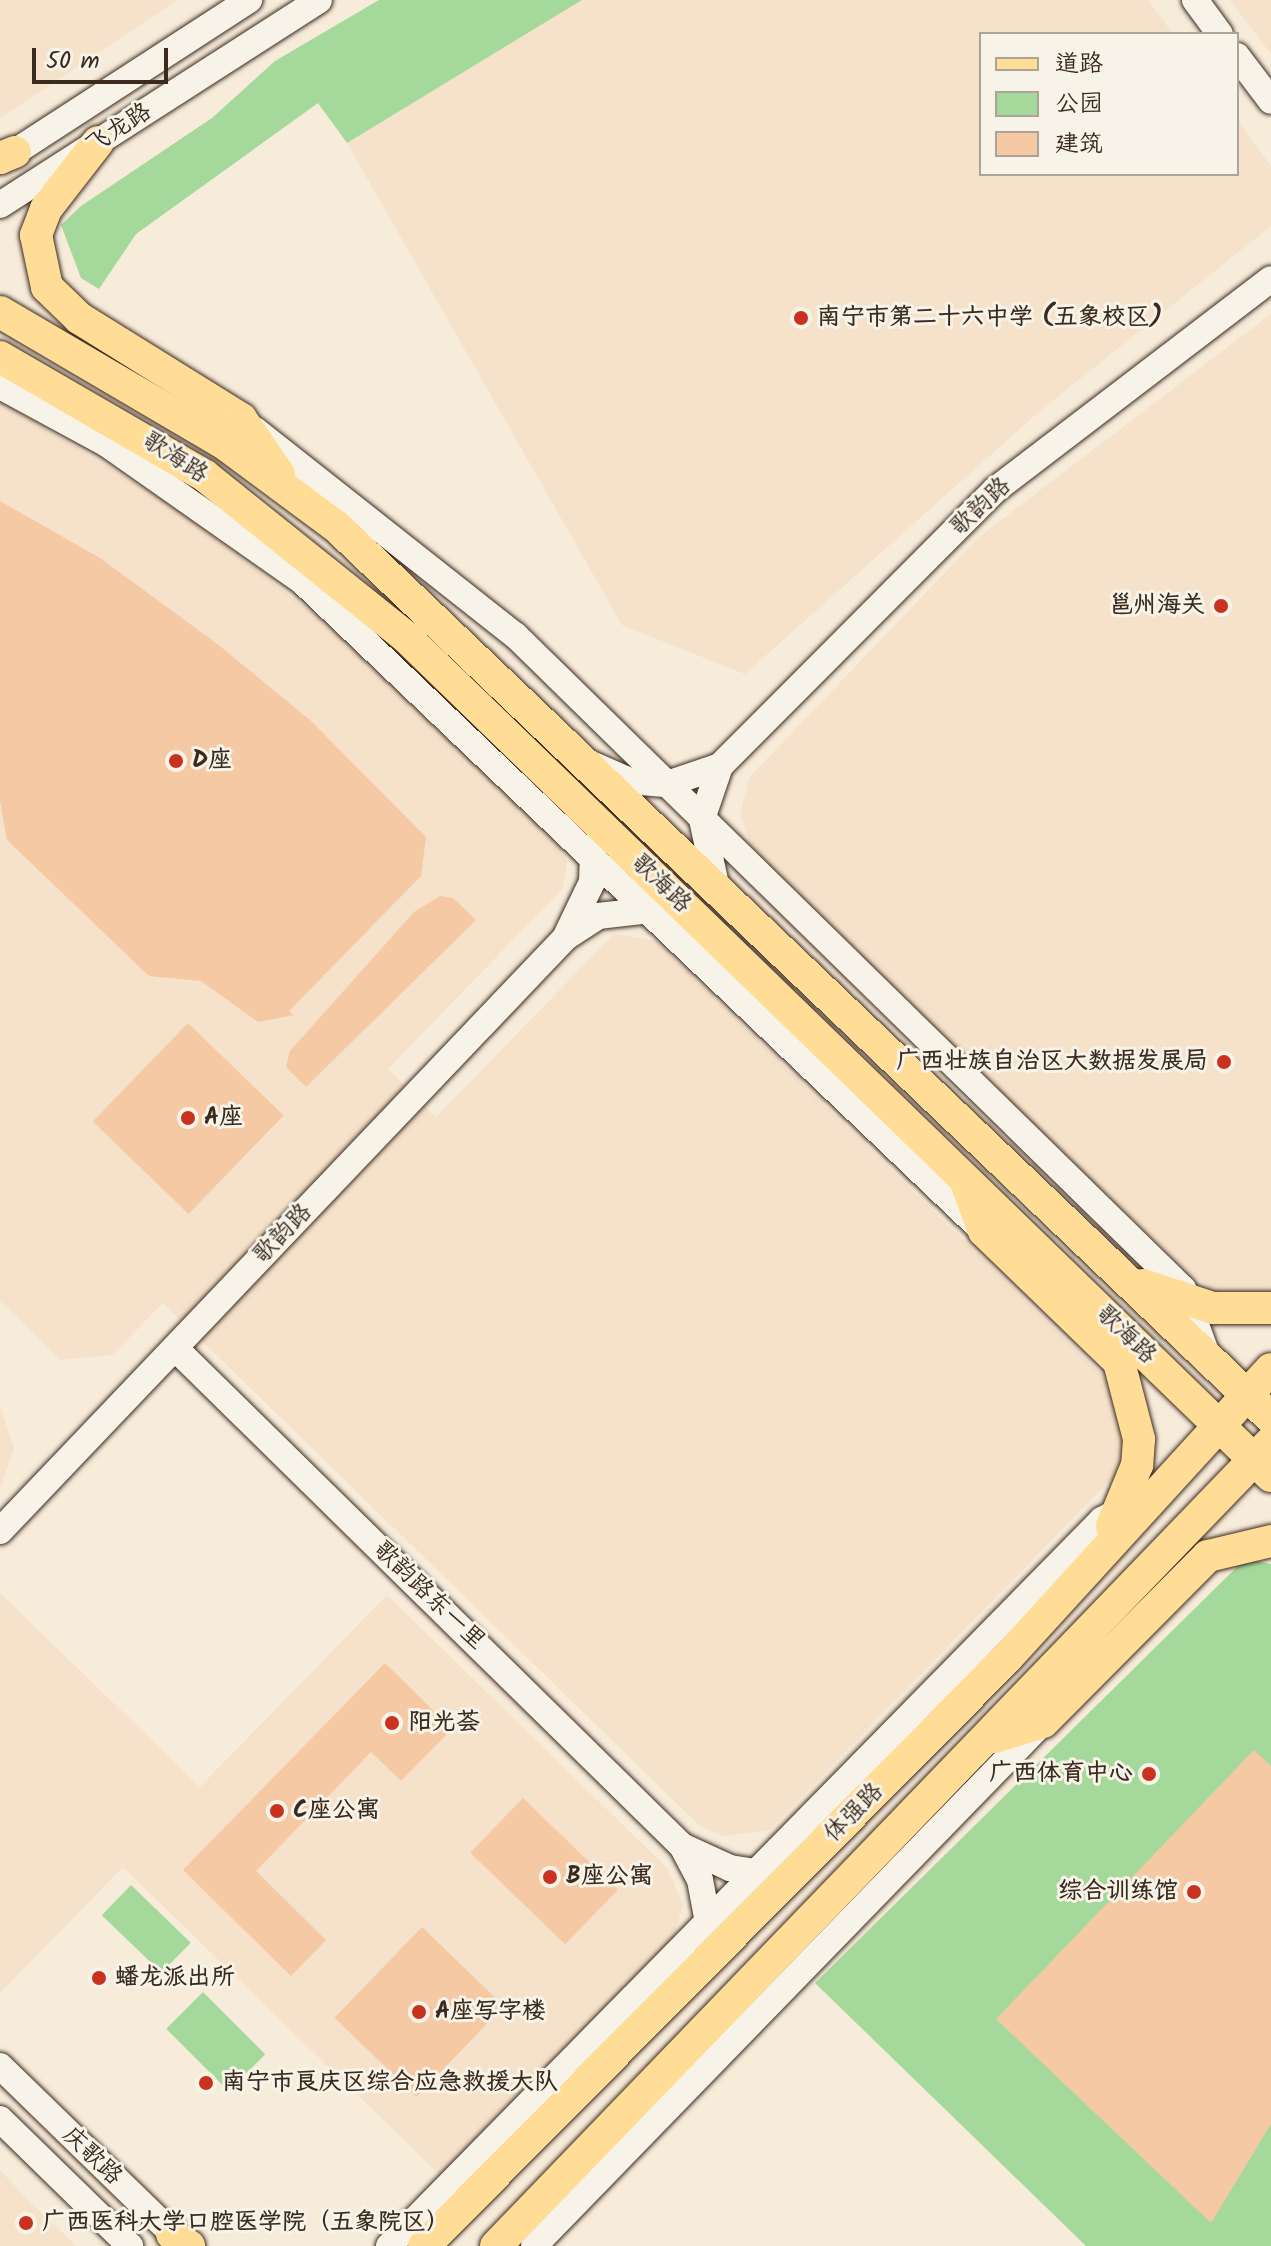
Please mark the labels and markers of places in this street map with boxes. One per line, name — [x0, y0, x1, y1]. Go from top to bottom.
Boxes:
place label: 南宁市第二十六中学 (五象校区) — [817, 304, 1162, 332]
marker: 南宁市第二十六中学 (五象校区) — [792, 309, 810, 327]
place label: 邕州海关 — [1109, 592, 1205, 620]
marker: 邕州海关 — [1212, 597, 1230, 615]
place label: D座 — [192, 747, 232, 775]
marker: D座 — [167, 752, 185, 770]
place label: 广西壮族自治区大数据发展局 — [896, 1048, 1208, 1076]
marker: 广西壮族自治区大数据发展局 — [1215, 1053, 1233, 1071]
place label: A座 — [204, 1104, 243, 1132]
marker: A座 — [179, 1109, 197, 1127]
place label: 阳光荟 — [408, 1709, 480, 1737]
marker: 阳光荟 — [383, 1714, 401, 1732]
place label: 广西体育中心 — [989, 1760, 1133, 1788]
marker: 广西体育中心 — [1140, 1765, 1158, 1783]
place label: C座公寓 — [293, 1797, 380, 1825]
marker: C座公寓 — [268, 1802, 286, 1820]
place label: B座公寓 — [566, 1863, 653, 1891]
marker: B座公寓 — [541, 1868, 559, 1886]
place label: 综合训练馆 — [1058, 1878, 1178, 1906]
marker: 综合训练馆 — [1185, 1883, 1203, 1901]
place label: 蟠龙派出所 — [115, 1964, 235, 1992]
marker: 蟠龙派出所 — [90, 1969, 108, 1987]
place label: A座写字楼 — [435, 1998, 546, 2026]
marker: A座写字楼 — [410, 2003, 428, 2021]
place label: 南宁市良庆区综合应急救援大队 — [222, 2069, 558, 2097]
marker: 南宁市良庆区综合应急救援大队 — [197, 2074, 215, 2092]
place label: 广西医科大学口腔医学院（五象院区） — [42, 2209, 450, 2237]
marker: 广西医科大学口腔医学院（五象院区） — [17, 2214, 35, 2232]

